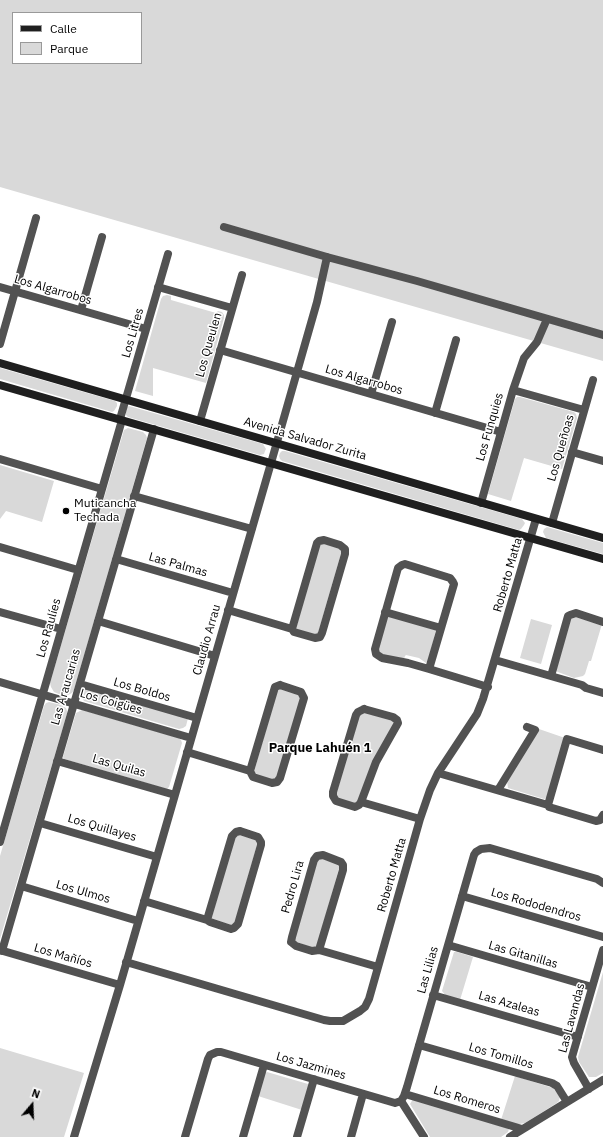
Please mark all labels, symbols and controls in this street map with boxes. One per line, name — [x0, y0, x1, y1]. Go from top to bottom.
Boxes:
legend — [12, 12, 142, 64]
text: Calle — [50, 21, 77, 36]
text: Parque — [50, 41, 88, 56]
street label: Los Algarrobos — [13, 272, 93, 308]
street label: Los Litres — [119, 306, 147, 360]
street label: Los Queulen — [193, 311, 225, 379]
street label: Los Algarrobos — [324, 362, 404, 398]
street label: Los Funquies — [473, 391, 507, 463]
street label: Los Queñoas — [545, 413, 577, 483]
street label: Avenida Salvador Zurita — [242, 415, 368, 463]
place label: Muticancha Techada — [74, 497, 136, 525]
marker: Muticancha Techada — [61, 506, 71, 516]
street label: Roberto Matta — [490, 536, 526, 614]
street label: Las Palmas — [147, 550, 209, 580]
street label: Los Raulíes — [34, 597, 64, 659]
street label: Claudio Arrau — [190, 603, 224, 677]
street label: Las Araucarias — [48, 647, 84, 727]
street label: Los Boldos — [112, 675, 172, 705]
street label: Los Coigües — [78, 686, 144, 718]
district label: Parque Lahuén 1 — [269, 740, 371, 756]
street label: Las Quilas — [91, 752, 147, 780]
street label: Los Quillayes — [66, 811, 138, 845]
street label: Roberto Matta — [374, 836, 410, 914]
street label: Pedro Lira — [279, 859, 307, 915]
street label: Los Ulmos — [54, 877, 112, 907]
street label: Los Rododendros — [489, 885, 583, 925]
street label: Las Gitanillas — [487, 938, 559, 972]
street label: Los Mañíos — [32, 941, 94, 971]
street label: Las Lilias — [414, 945, 442, 995]
street label: Las Lavandas — [556, 982, 588, 1054]
street label: Las Azaleas — [477, 988, 541, 1020]
street label: Los Tomillos — [467, 1040, 535, 1072]
street label: Los Jazmines — [274, 1049, 348, 1083]
street label: Los Romeros — [432, 1083, 502, 1117]
north arrow — [12, 1085, 52, 1125]
text: N — [30, 1086, 42, 1102]

